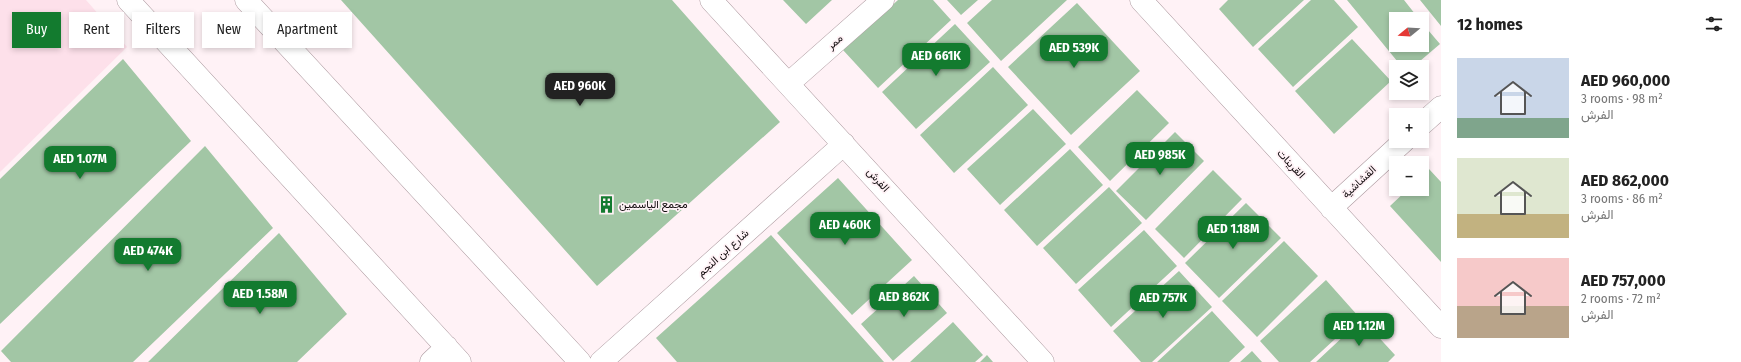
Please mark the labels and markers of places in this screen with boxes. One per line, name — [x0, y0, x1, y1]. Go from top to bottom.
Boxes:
pin: AED 539K — [1033, 35, 1115, 69]
pin: AED 661K — [895, 43, 977, 77]
pin: AED 960K — [539, 73, 621, 107]
pin: AED 985K — [1119, 142, 1201, 176]
pin: AED 1.07M — [34, 146, 126, 180]
building icon: مجمع الياسمين — [596, 194, 616, 214]
place label: مجمع الياسمين — [619, 198, 688, 212]
pin: AED 460K — [804, 212, 886, 246]
pin: AED 1.18M — [1187, 216, 1279, 250]
pin: AED 474K — [107, 238, 189, 272]
pin: AED 1.58M — [214, 281, 306, 315]
pin: AED 862K — [863, 284, 945, 318]
pin: AED 757K — [1122, 285, 1204, 319]
pin: AED 1.12M — [1313, 313, 1405, 347]

